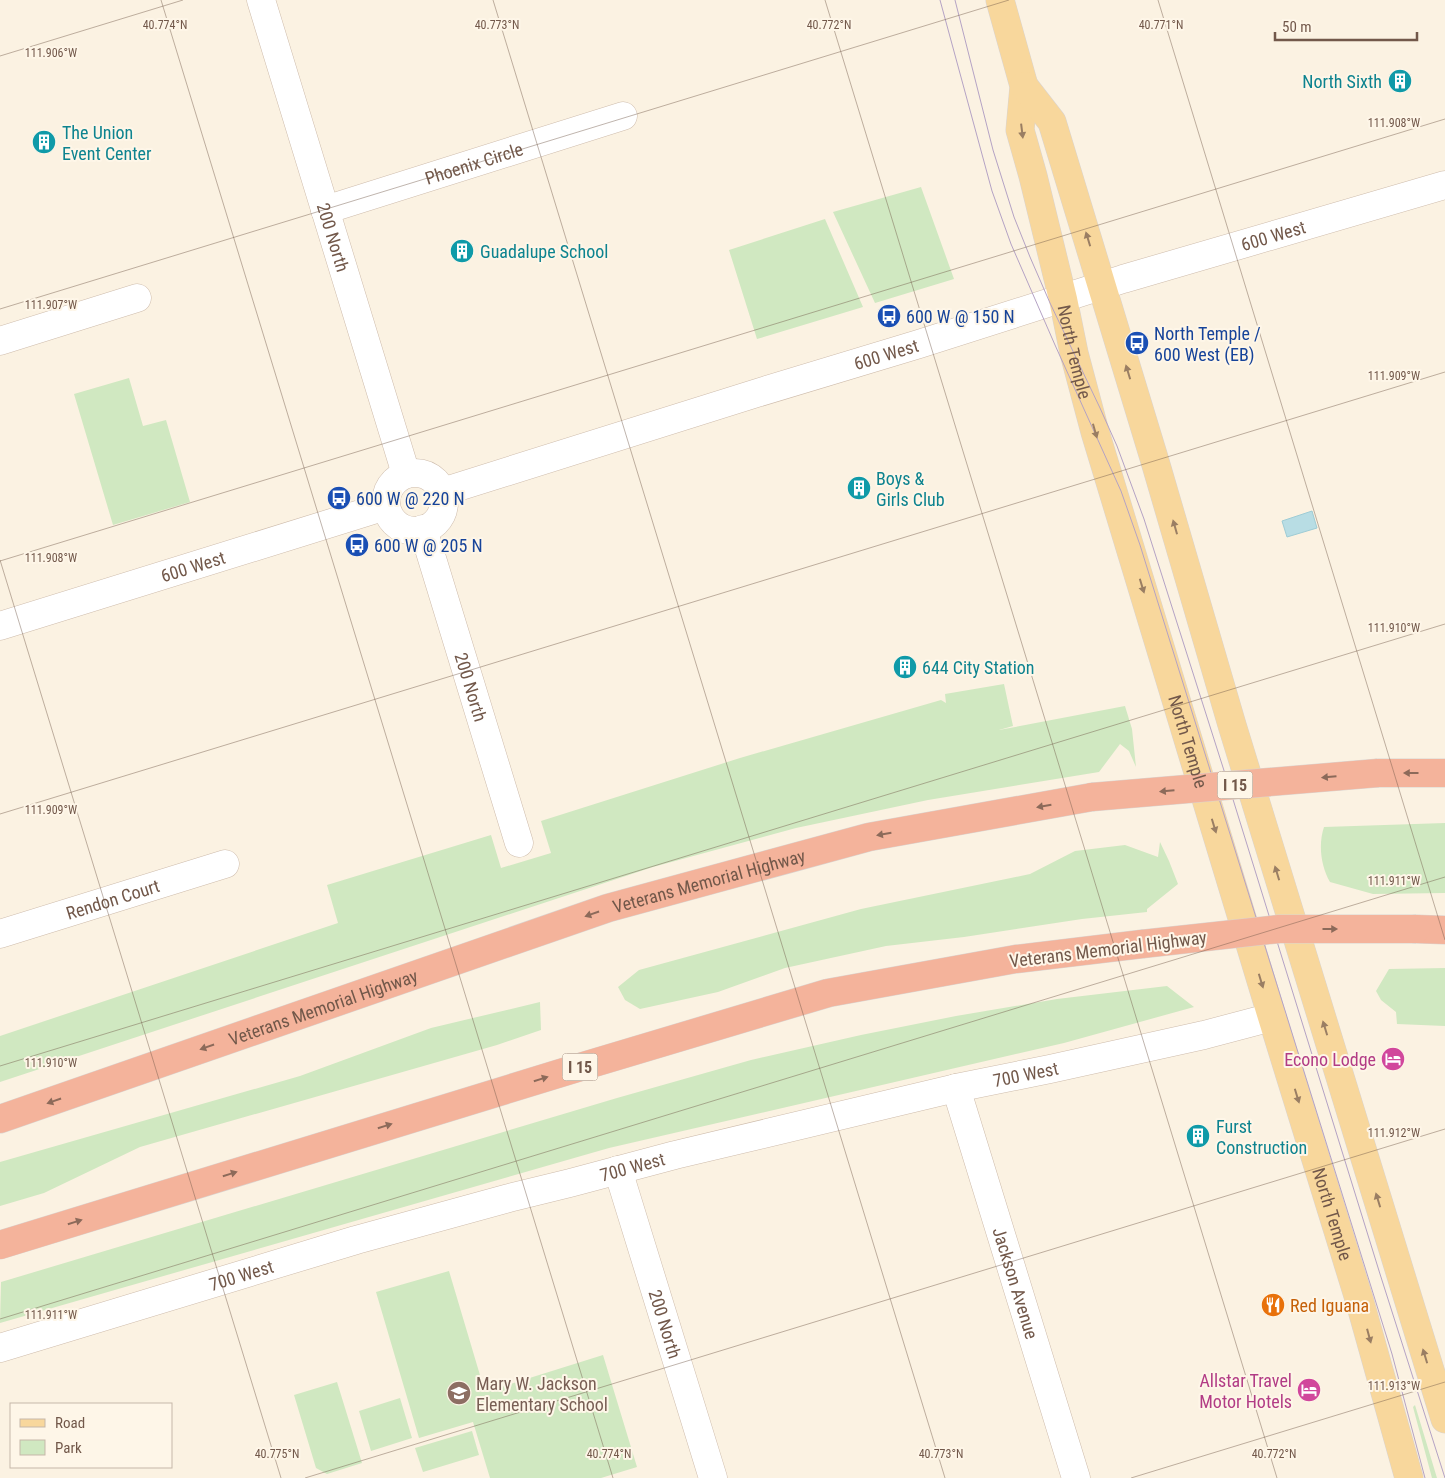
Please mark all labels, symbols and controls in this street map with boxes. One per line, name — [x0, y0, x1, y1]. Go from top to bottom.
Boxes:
scale bar — [1275, 10, 1418, 42]
text: 40.774°N — [143, 18, 187, 32]
text: 40.773°N — [475, 18, 519, 32]
text: 40.772°N — [807, 18, 851, 32]
text: 40.771°N — [1139, 18, 1183, 32]
text: 50 m — [1282, 18, 1312, 36]
text: 111.906°W — [25, 46, 77, 60]
building icon: North Sixth — [1387, 68, 1413, 94]
place label: North Sixth — [1302, 71, 1382, 92]
text: 111.908°W — [1368, 116, 1420, 130]
place label: The Union Event Center — [62, 122, 152, 164]
one-way arrow — [1018, 124, 1026, 140]
building icon: The Union Event Center — [31, 129, 57, 155]
street label: Phoenix Circle — [422, 138, 525, 188]
street label: 200 North — [313, 200, 354, 274]
street label: 600 West — [1238, 216, 1308, 255]
one-way arrow — [1083, 231, 1091, 246]
building icon: Guadalupe School — [449, 238, 475, 264]
place label: Guadalupe School — [480, 241, 608, 262]
text: 111.907°W — [25, 298, 77, 312]
bus stop icon: 600 W @ 150 N — [876, 303, 902, 329]
street label: North Temple — [1054, 303, 1096, 401]
place label: 600 W @ 150 N — [906, 306, 1015, 327]
place label: North Temple / 600 West (EB) — [1154, 323, 1261, 366]
bus stop icon: North Temple / 600 West (EB) — [1124, 330, 1150, 356]
street label: 600 West — [851, 334, 921, 374]
one-way arrow — [1124, 364, 1132, 379]
text: 111.909°W — [1368, 369, 1420, 383]
one-way arrow — [1091, 423, 1099, 438]
place label: Boys & Girls Club — [876, 468, 945, 510]
building icon: Boys & Girls Club — [846, 475, 872, 501]
bus stop icon: 600 W @ 220 N — [326, 485, 352, 511]
place label: 600 W @ 220 N — [356, 488, 465, 509]
one-way arrow — [1170, 520, 1178, 535]
bus stop icon: 600 W @ 205 N — [344, 532, 370, 558]
place label: 600 W @ 205 N — [374, 535, 483, 556]
street label: 600 West — [158, 546, 228, 586]
text: 111.908°W — [25, 551, 77, 565]
one-way arrow — [1138, 579, 1146, 594]
text: 111.910°W — [1368, 621, 1420, 635]
street label: 200 North — [451, 650, 492, 724]
building icon: 644 City Station — [892, 654, 918, 680]
place label: 644 City Station — [922, 657, 1035, 678]
street label: North Temple — [1165, 692, 1213, 790]
one-way arrow — [1403, 769, 1419, 777]
road number: I 15 — [1218, 772, 1252, 798]
one-way arrow — [1321, 773, 1337, 781]
one-way arrow — [1159, 787, 1175, 795]
one-way arrow — [1035, 802, 1051, 810]
text: 111.909°W — [25, 803, 77, 817]
one-way arrow — [1211, 818, 1219, 833]
one-way arrow — [875, 831, 891, 839]
street label: Veterans Memorial Highway — [610, 844, 808, 917]
one-way arrow — [1273, 865, 1281, 880]
text: 111.911°W — [1368, 874, 1420, 888]
street label: Rendon Court — [63, 875, 162, 923]
one-way arrow — [584, 910, 599, 918]
one-way arrow — [1323, 925, 1339, 933]
street label: Veterans Memorial Highway — [1008, 926, 1208, 972]
street label: Veterans Memorial Highway — [226, 964, 421, 1049]
one-way arrow — [1258, 974, 1266, 989]
one-way arrow — [1321, 1021, 1328, 1036]
one-way arrow — [200, 1044, 215, 1051]
hotel icon: Econo Lodge — [1380, 1046, 1406, 1072]
place label: Econo Lodge — [1284, 1049, 1376, 1070]
road number: I 15 — [562, 1054, 598, 1080]
text: 111.910°W — [25, 1056, 77, 1070]
street label: 700 West — [991, 1057, 1060, 1091]
one-way arrow — [533, 1074, 548, 1082]
one-way arrow — [1294, 1089, 1301, 1104]
one-way arrow — [46, 1097, 61, 1105]
place label: Furst Construction — [1216, 1116, 1307, 1158]
one-way arrow — [378, 1122, 393, 1130]
building icon: Furst Construction — [1185, 1123, 1211, 1149]
text: 111.912°W — [1368, 1126, 1420, 1140]
street label: 700 West — [598, 1148, 667, 1185]
street label: North Temple — [1309, 1165, 1357, 1263]
one-way arrow — [223, 1170, 238, 1178]
one-way arrow — [1373, 1193, 1381, 1208]
one-way arrow — [67, 1218, 82, 1225]
street label: Jackson Avenue — [989, 1225, 1043, 1341]
street label: 700 West — [206, 1255, 276, 1295]
street label: 200 North — [645, 1287, 686, 1361]
restaurant icon: Red Iguana — [1260, 1292, 1286, 1318]
place label: Red Iguana — [1290, 1295, 1369, 1316]
text: 111.911°W — [25, 1308, 77, 1322]
one-way arrow — [1366, 1328, 1374, 1343]
one-way arrow — [1421, 1348, 1429, 1363]
place label: Allstar Travel Motor Hotels — [1199, 1370, 1292, 1412]
place label: Mary W. Jackson Elementary School — [476, 1373, 608, 1415]
hotel icon: Allstar Travel Motor Hotels — [1296, 1377, 1322, 1403]
text: 111.913°W — [1368, 1379, 1420, 1393]
school or university icon: Mary W. Jackson Elementary School — [446, 1380, 472, 1406]
legend — [10, 1403, 172, 1468]
text: Road — [55, 1414, 85, 1432]
text: Park — [55, 1439, 82, 1457]
text: 40.775°N — [255, 1447, 299, 1461]
text: 40.774°N — [587, 1447, 631, 1461]
text: 40.773°N — [919, 1447, 963, 1461]
text: 40.772°N — [1252, 1447, 1296, 1461]

